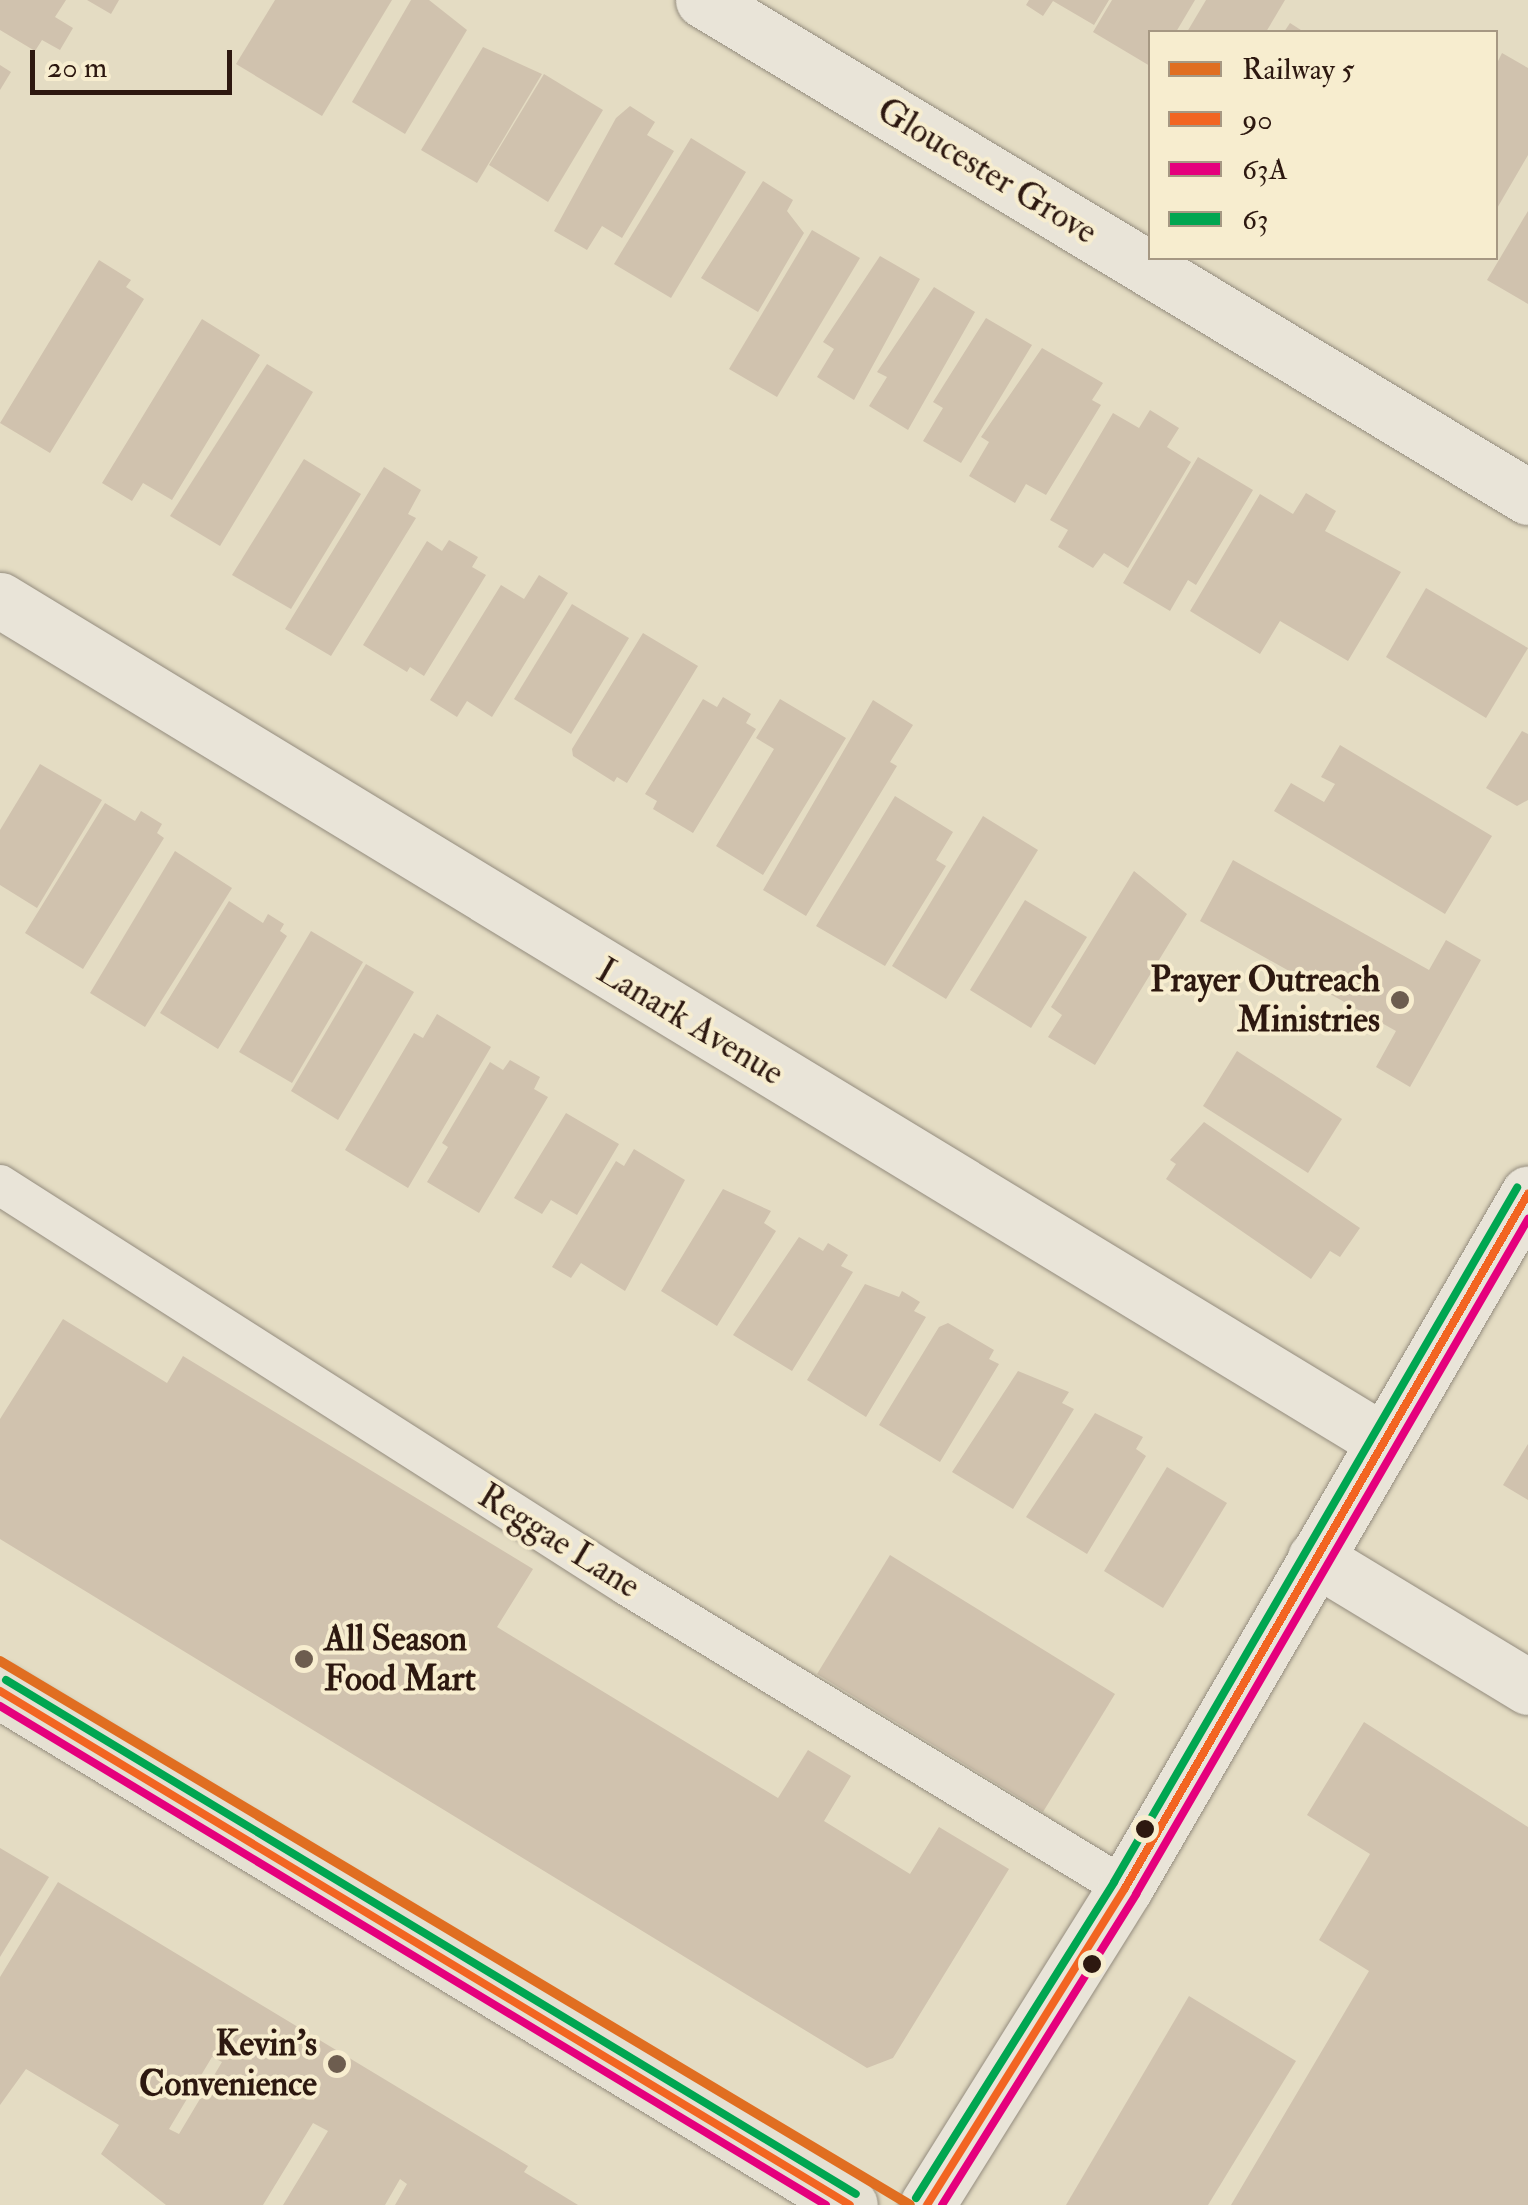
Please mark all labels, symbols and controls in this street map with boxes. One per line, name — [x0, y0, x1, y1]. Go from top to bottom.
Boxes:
scale bar — [35, 30, 238, 92]
legend — [1148, 30, 1498, 260]
text: 20 m — [47, 49, 107, 86]
text: Railway 5 — [1242, 51, 1354, 88]
street label: Gloucester Grove — [870, 89, 1104, 253]
text: 90 — [1242, 101, 1273, 138]
text: 63A — [1242, 151, 1288, 188]
text: 63 — [1242, 201, 1269, 238]
street label: Lanark Avenue — [589, 950, 791, 1094]
place label: Prayer Outreach Ministries — [1150, 959, 1380, 1041]
marker: Prayer Outreach Ministries — [1389, 989, 1411, 1011]
street label: Reggae Lane — [470, 1475, 648, 1607]
place label: All Season Food Mart — [324, 1618, 476, 1700]
marker: All Season Food Mart — [293, 1648, 315, 1670]
unlabelled marker — [1135, 1819, 1155, 1839]
unlabelled marker — [1082, 1954, 1102, 1974]
place label: Kevin’s Convenience — [139, 2023, 317, 2105]
marker: Kevin’s Convenience — [326, 2053, 348, 2075]

